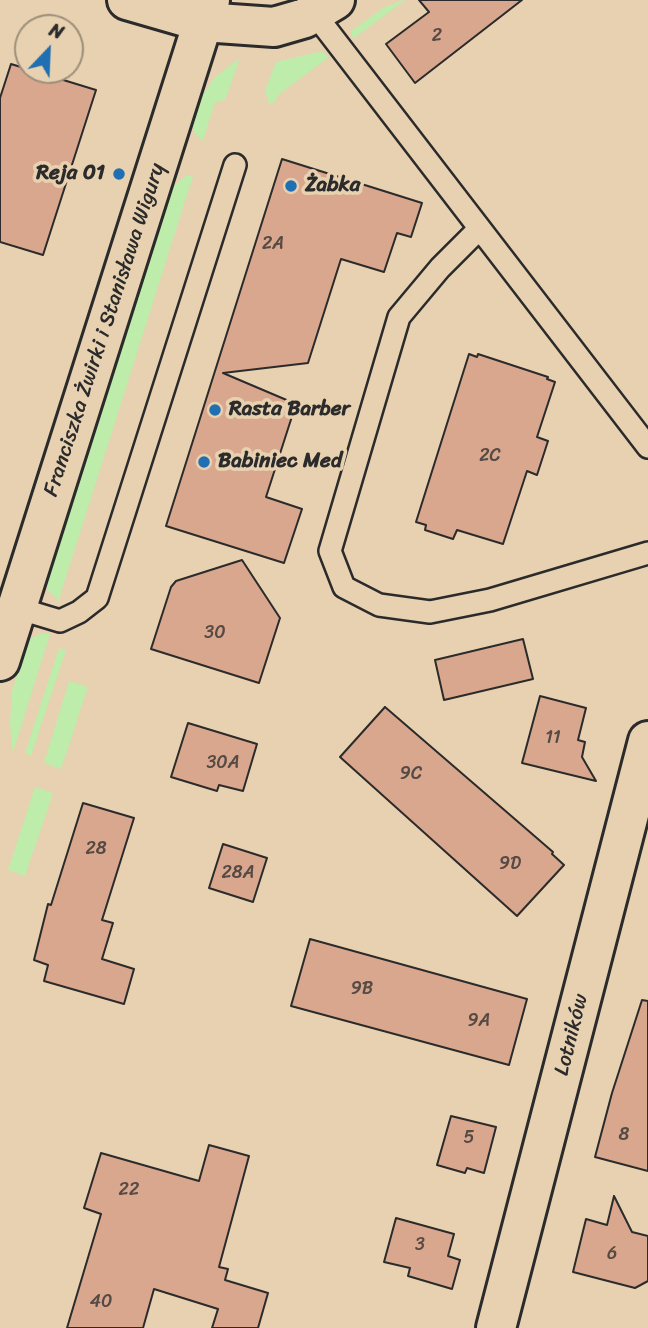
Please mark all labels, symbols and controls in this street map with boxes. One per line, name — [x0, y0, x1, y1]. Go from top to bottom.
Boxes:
text: N — [44, 13, 69, 49]
north arrow — [14, 14, 84, 84]
house number: 2 — [432, 25, 442, 47]
street label: Franciszka Żwirki i Stanisława Wigury — [39, 160, 171, 500]
place label: Reja 01 — [36, 161, 105, 187]
marker: Reja 01 — [111, 166, 127, 182]
place label: Żabka — [305, 173, 360, 199]
marker: Żabka — [283, 178, 299, 194]
house number: 2A — [262, 233, 284, 255]
place label: Rasta Barber — [229, 397, 350, 423]
marker: Rasta Barber — [207, 402, 223, 418]
house number: 2C — [479, 445, 501, 467]
place label: Babiniec Med — [218, 449, 342, 475]
marker: Babiniec Med — [196, 454, 212, 470]
house number: 30 — [204, 622, 226, 644]
house number: 11 — [545, 727, 561, 749]
house number: 30A — [206, 752, 240, 774]
house number: 9C — [400, 763, 422, 785]
house number: 28 — [85, 838, 107, 860]
house number: 9D — [499, 853, 521, 875]
house number: 28A — [221, 862, 255, 884]
house number: 9B — [351, 978, 373, 1000]
street label: Lotników — [550, 992, 594, 1078]
house number: 9A — [468, 1010, 490, 1032]
house number: 8 — [619, 1124, 629, 1146]
house number: 5 — [464, 1127, 474, 1149]
house number: 22 — [119, 1179, 139, 1201]
house number: 3 — [415, 1234, 425, 1256]
house number: 6 — [607, 1243, 617, 1265]
house number: 40 — [90, 1291, 112, 1313]

